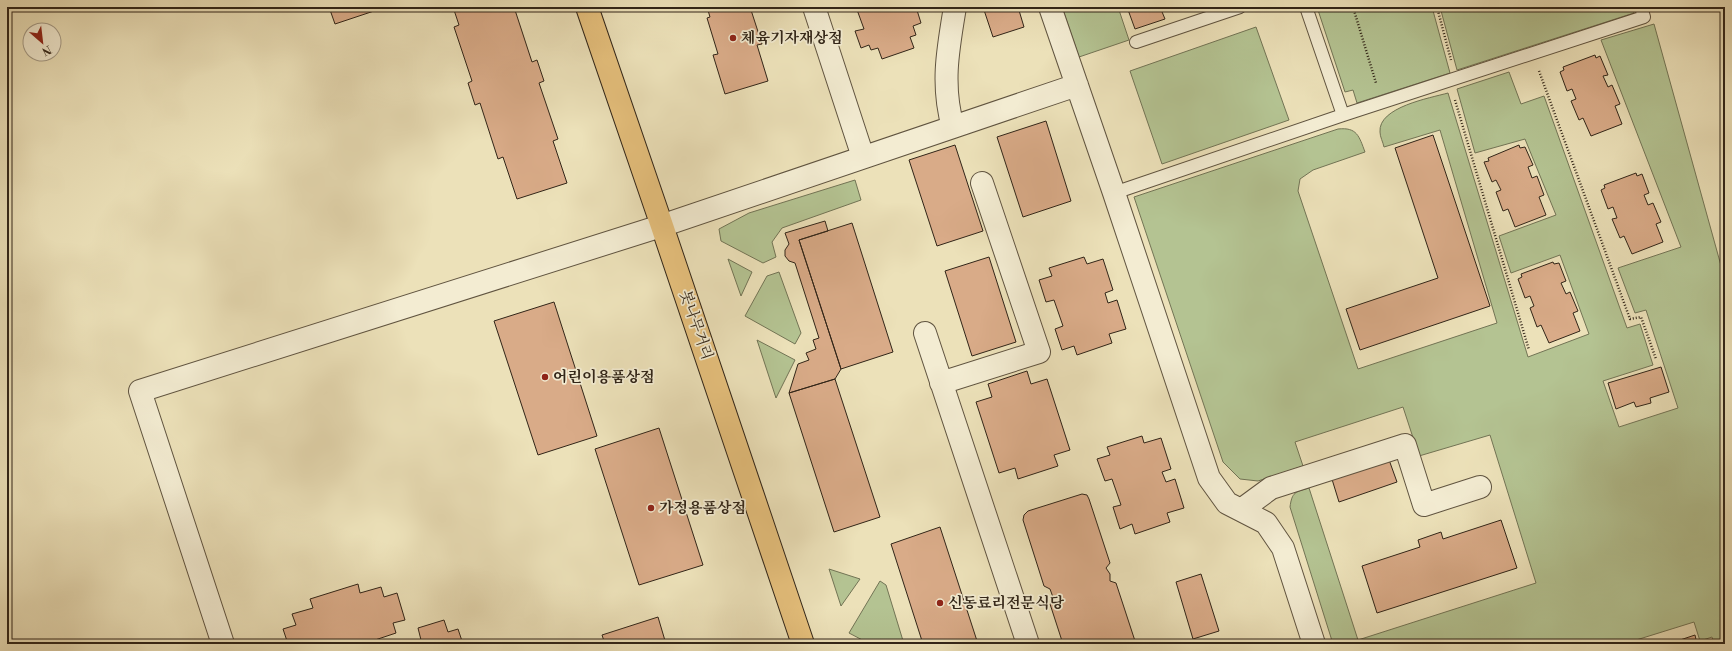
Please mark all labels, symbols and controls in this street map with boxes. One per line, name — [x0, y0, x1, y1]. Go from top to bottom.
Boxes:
north arrow — [22, 22, 62, 62]
place label: 체육기자재상점 — [741, 29, 842, 48]
marker: 체육기자재상점 — [728, 33, 738, 43]
text: N — [39, 42, 53, 58]
street label: 봇나무거리 — [675, 288, 717, 362]
place label: 어린이용품상점 — [553, 368, 654, 387]
marker: 어린이용품상점 — [540, 372, 550, 382]
place label: 가정용품상점 — [659, 499, 746, 518]
marker: 가정용품상점 — [646, 503, 656, 513]
place label: 신동료리전문식당 — [948, 594, 1064, 613]
marker: 신동료리전문식당 — [935, 598, 945, 608]

